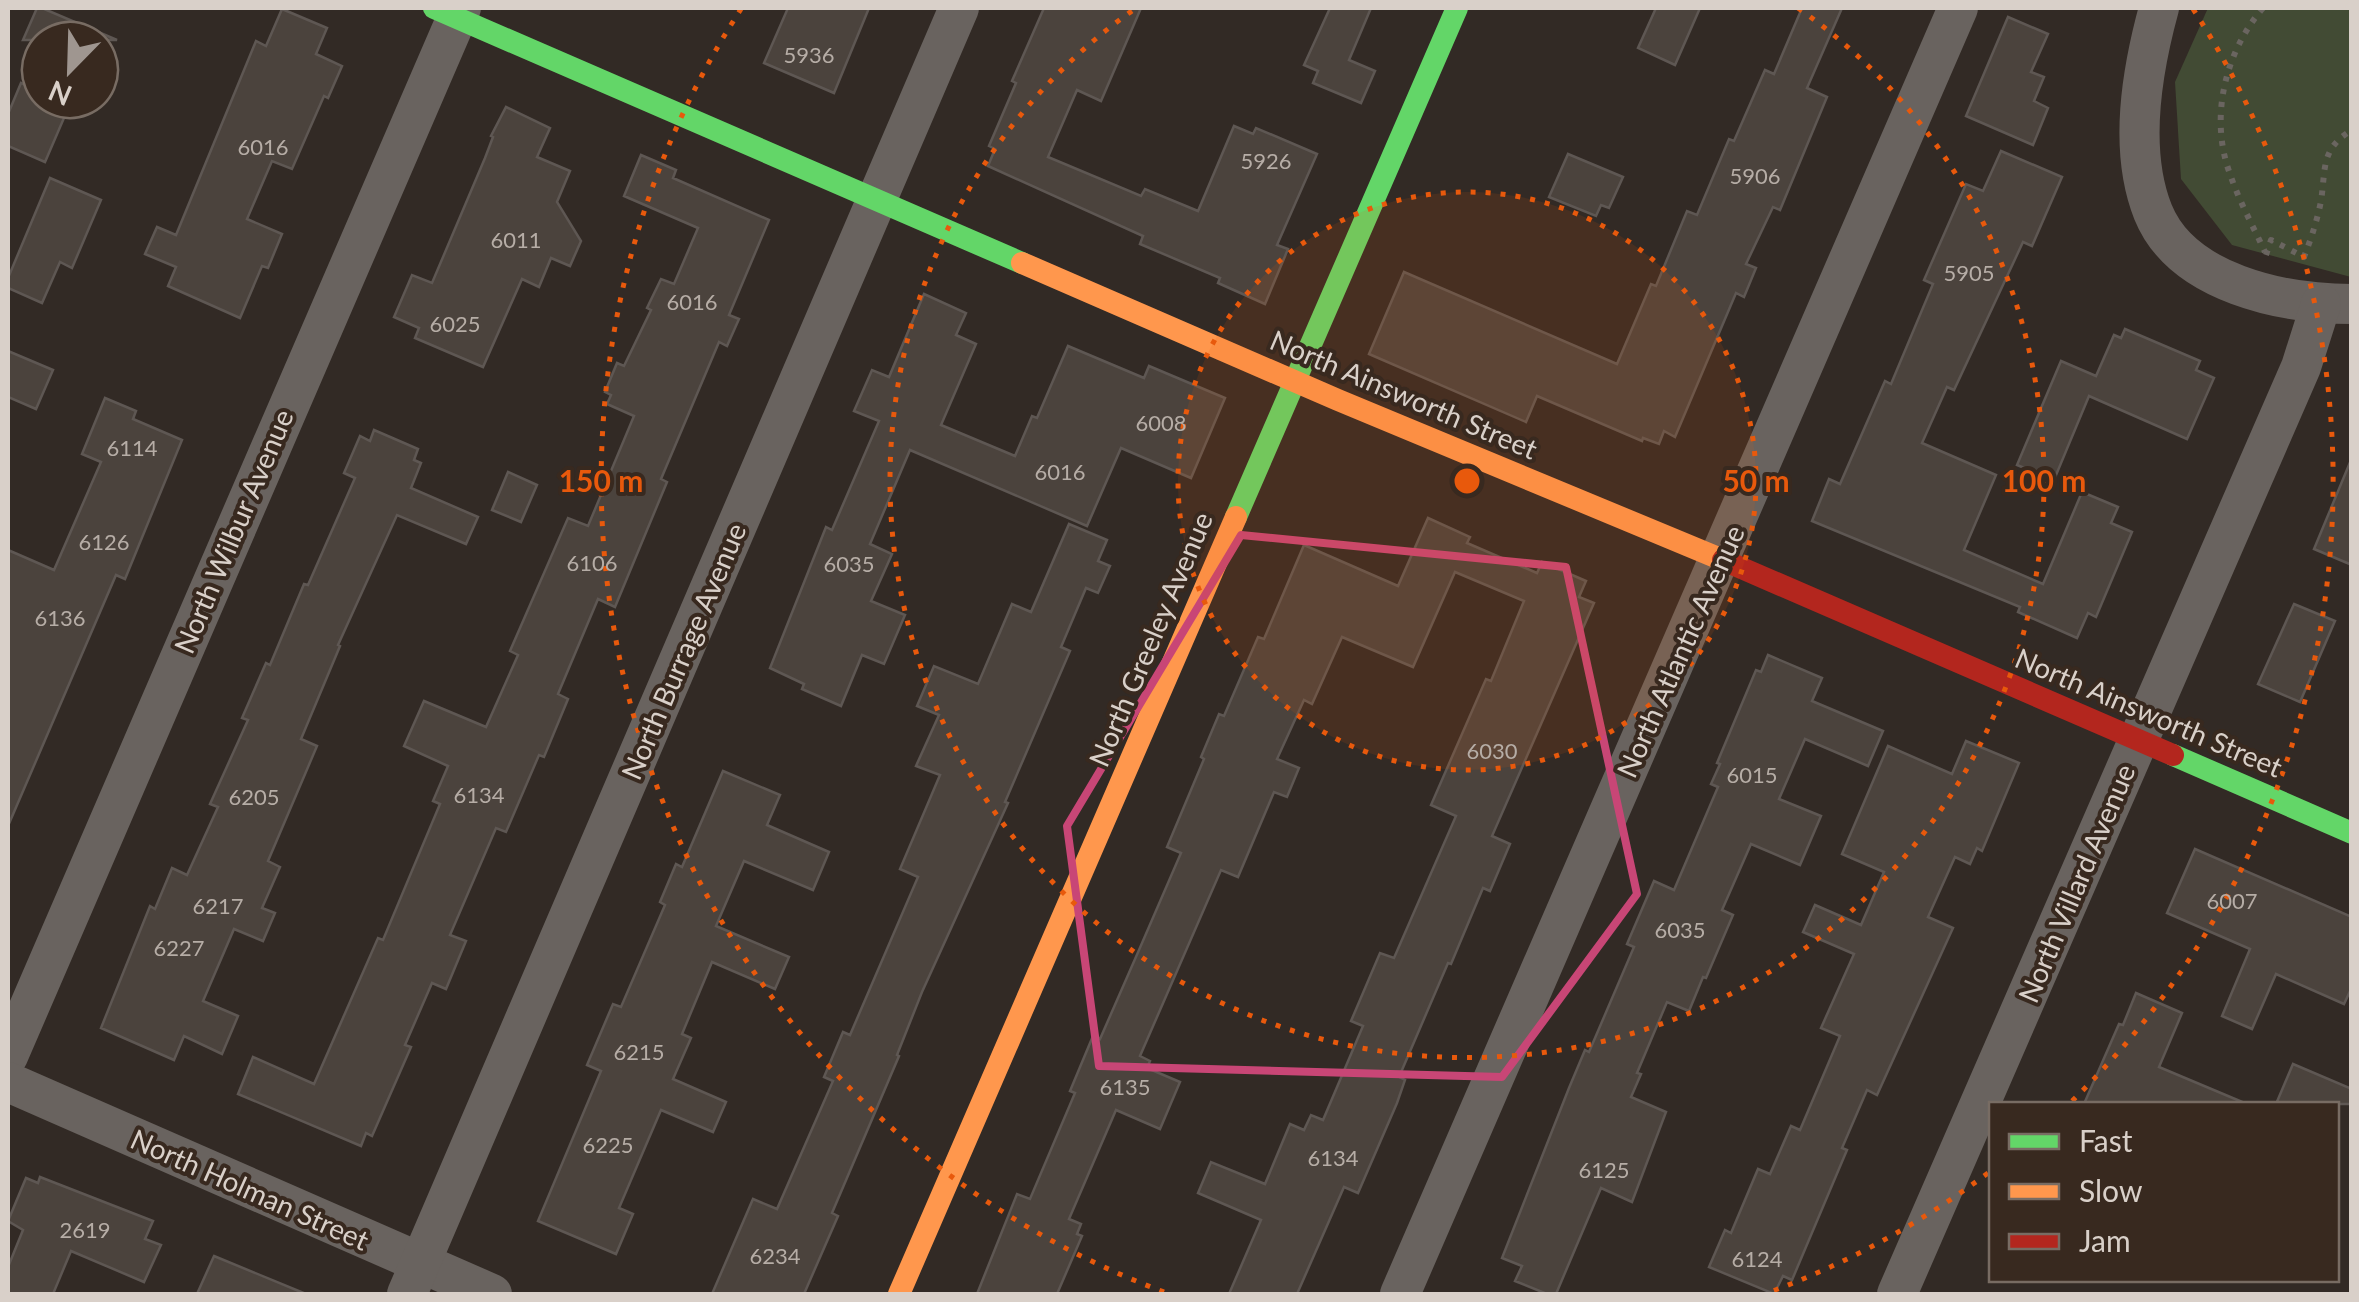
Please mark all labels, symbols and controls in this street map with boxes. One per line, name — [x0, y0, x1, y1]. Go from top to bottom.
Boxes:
north arrow — [20, 20, 120, 120]
house number: 5936 — [783, 41, 835, 68]
text: N — [43, 74, 76, 114]
house number: 6016 — [237, 133, 289, 160]
house number: 5926 — [1240, 147, 1292, 174]
house number: 5906 — [1729, 162, 1781, 189]
house number: 6011 — [490, 226, 542, 253]
house number: 5905 — [1943, 259, 1995, 286]
house number: 6016 — [666, 288, 718, 315]
house number: 6025 — [429, 310, 481, 337]
street label: North Ainsworth Street — [1265, 322, 1543, 466]
street label: North Wilbur Avenue — [166, 404, 300, 658]
house number: 6008 — [1135, 409, 1187, 436]
house number: 6114 — [106, 434, 158, 461]
house number: 6016 — [1034, 458, 1086, 485]
text: 150 m — [559, 462, 643, 498]
text: 50 m — [1722, 462, 1790, 498]
text: 100 m — [2002, 462, 2086, 498]
centre of rings — [1449, 463, 1485, 499]
street label: North Greeley Avenue — [1081, 507, 1219, 771]
street label: North Burrage Avenue — [614, 518, 752, 784]
street label: North Atlantic Avenue — [1609, 520, 1751, 782]
house number: 6126 — [78, 528, 130, 555]
house number: 6106 — [566, 549, 618, 576]
house number: 6035 — [823, 550, 875, 577]
house number: 6136 — [34, 604, 86, 631]
street label: North Ainsworth Street — [2010, 640, 2288, 784]
house number: 6030 — [1466, 737, 1518, 764]
street label: North Villard Avenue — [2010, 759, 2142, 1007]
house number: 6015 — [1726, 761, 1778, 788]
house number: 6134 — [453, 781, 505, 808]
house number: 6205 — [228, 783, 280, 810]
house number: 6007 — [2206, 887, 2258, 914]
house number: 6217 — [192, 892, 244, 919]
house number: 6035 — [1654, 916, 1706, 943]
house number: 6227 — [153, 934, 205, 961]
house number: 6215 — [613, 1038, 665, 1065]
house number: 6135 — [1099, 1073, 1151, 1100]
legend — [1989, 1102, 2339, 1282]
street label: North Holman Street — [126, 1121, 374, 1257]
text: Fast — [2079, 1122, 2133, 1158]
house number: 6225 — [582, 1131, 634, 1158]
house number: 6134 — [1307, 1144, 1359, 1171]
house number: 6125 — [1578, 1156, 1630, 1183]
text: Slow — [2079, 1172, 2143, 1208]
house number: 2619 — [59, 1216, 111, 1243]
text: Jam — [2079, 1222, 2131, 1258]
house number: 6234 — [749, 1242, 801, 1269]
house number: 6124 — [1731, 1245, 1783, 1272]

